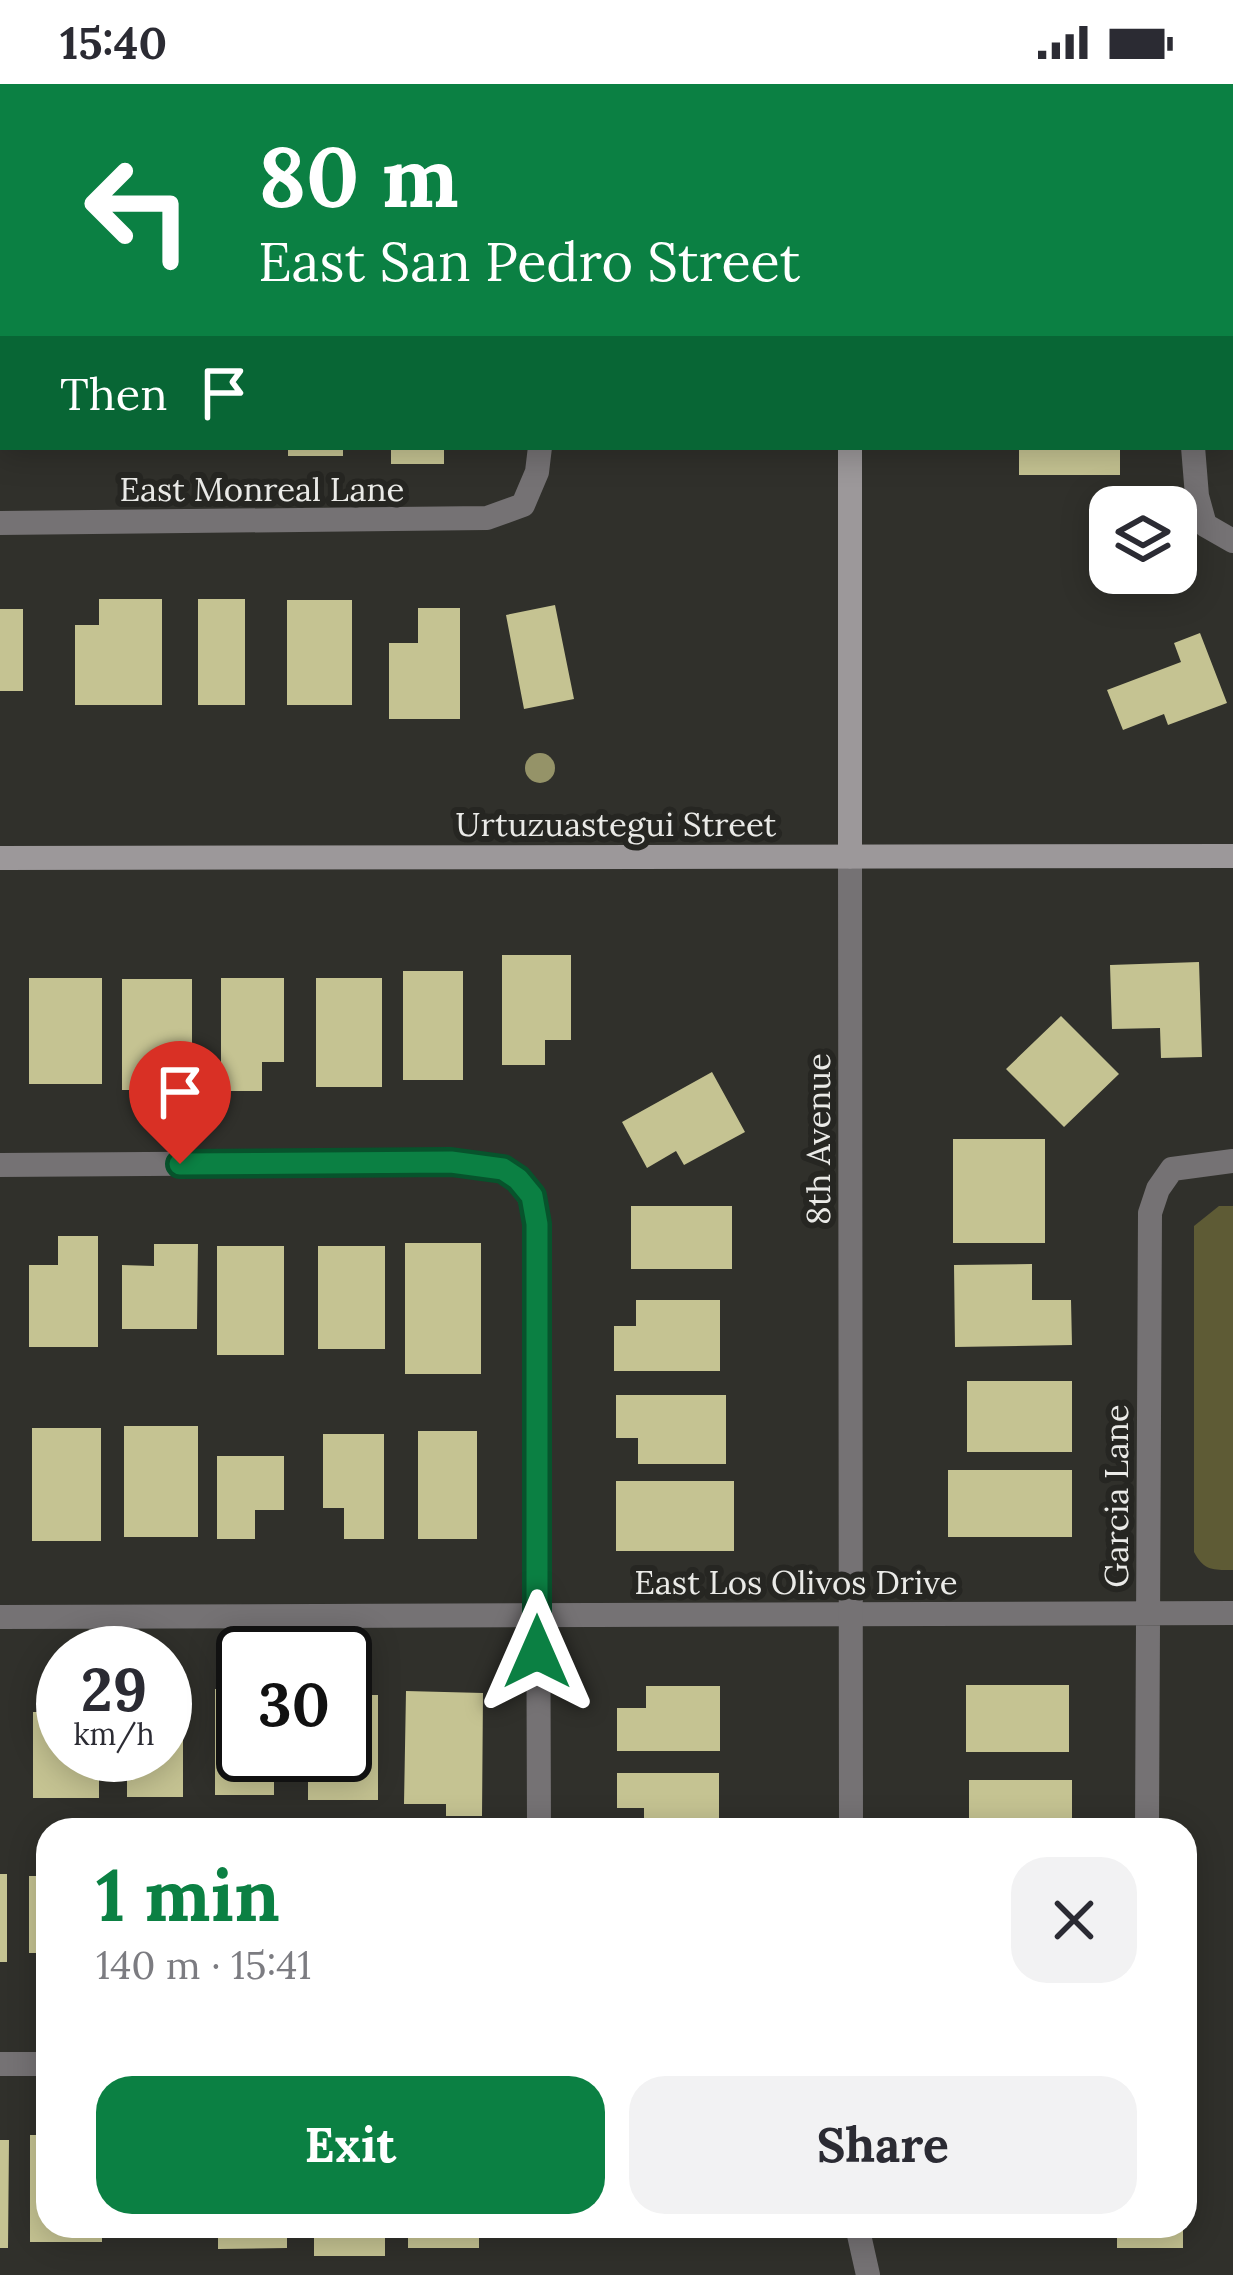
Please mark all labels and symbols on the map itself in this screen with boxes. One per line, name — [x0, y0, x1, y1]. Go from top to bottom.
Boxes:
street label: East Monreal Lane — [120, 468, 405, 510]
street label: Urtuzuastegui Street — [456, 803, 777, 845]
pin — [129, 1041, 231, 1164]
street label: 8th Avenue — [797, 1053, 839, 1225]
street label: Garcia Lane — [1095, 1404, 1137, 1588]
street label: East Los Olivos Drive — [634, 1561, 958, 1603]
position arrow — [474, 1589, 600, 1715]
speed limit sign: 30 — [216, 1626, 372, 1782]

